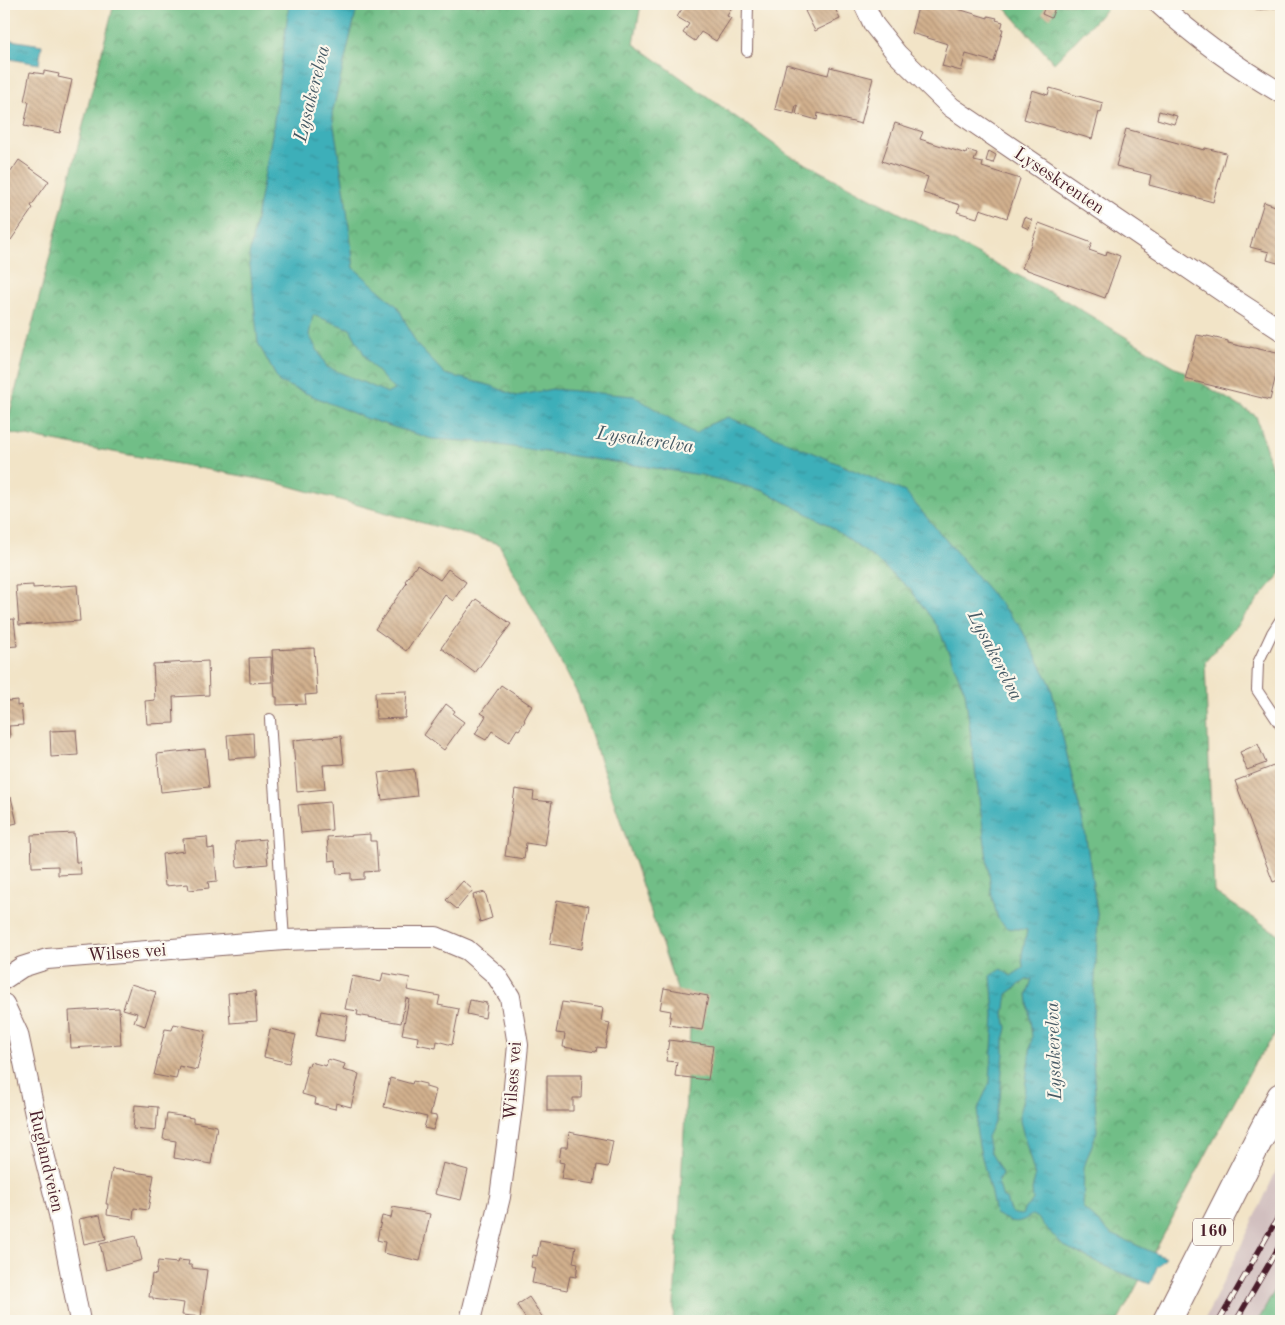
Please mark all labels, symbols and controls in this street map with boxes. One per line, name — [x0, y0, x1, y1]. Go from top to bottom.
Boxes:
water label: Lysakerelva — [292, 44, 334, 145]
street label: Lyseskrenten — [1011, 144, 1108, 218]
water label: Lysakerelva — [594, 425, 695, 457]
water label: Lysakerelva — [963, 607, 1025, 704]
street label: Wilses vei — [87, 941, 167, 965]
water label: Lysakerelva — [1044, 1001, 1066, 1102]
street label: Wilses vei — [501, 1041, 525, 1121]
street label: Ruglandveien — [25, 1108, 67, 1214]
road number: 160 — [1193, 1218, 1233, 1246]

